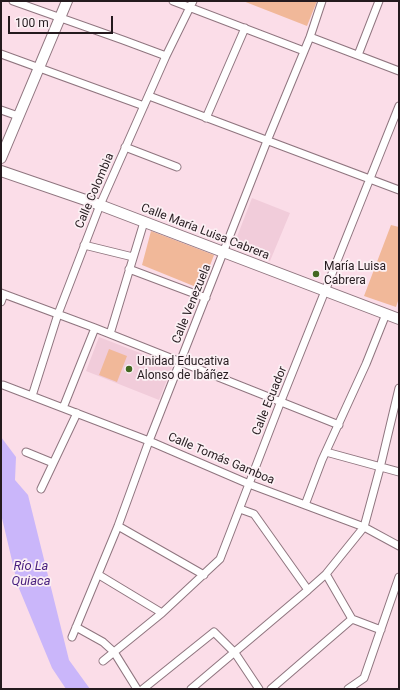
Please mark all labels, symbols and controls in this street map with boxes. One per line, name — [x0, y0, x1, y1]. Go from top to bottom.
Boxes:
scale bar — [10, 8, 115, 34]
text: 100 m — [15, 16, 49, 30]
street label: Calle Colombia — [73, 151, 117, 231]
street label: Calle María Luisa Cabrera — [139, 201, 271, 263]
place label: María Luisa Cabrera — [324, 260, 386, 288]
street label: Calle Venezuela — [169, 262, 215, 346]
marker: María Luisa Cabrera — [311, 269, 321, 279]
place label: Unidad Educativa Alonso de Ibáñez — [137, 355, 229, 383]
marker: Unidad Educativa Alonso de Ibáñez — [124, 364, 134, 374]
street label: Calle Ecuador — [250, 364, 290, 438]
street label: Calle Tomás Gamboa — [165, 430, 277, 488]
water label: Río La Quiaca — [11, 559, 51, 590]

